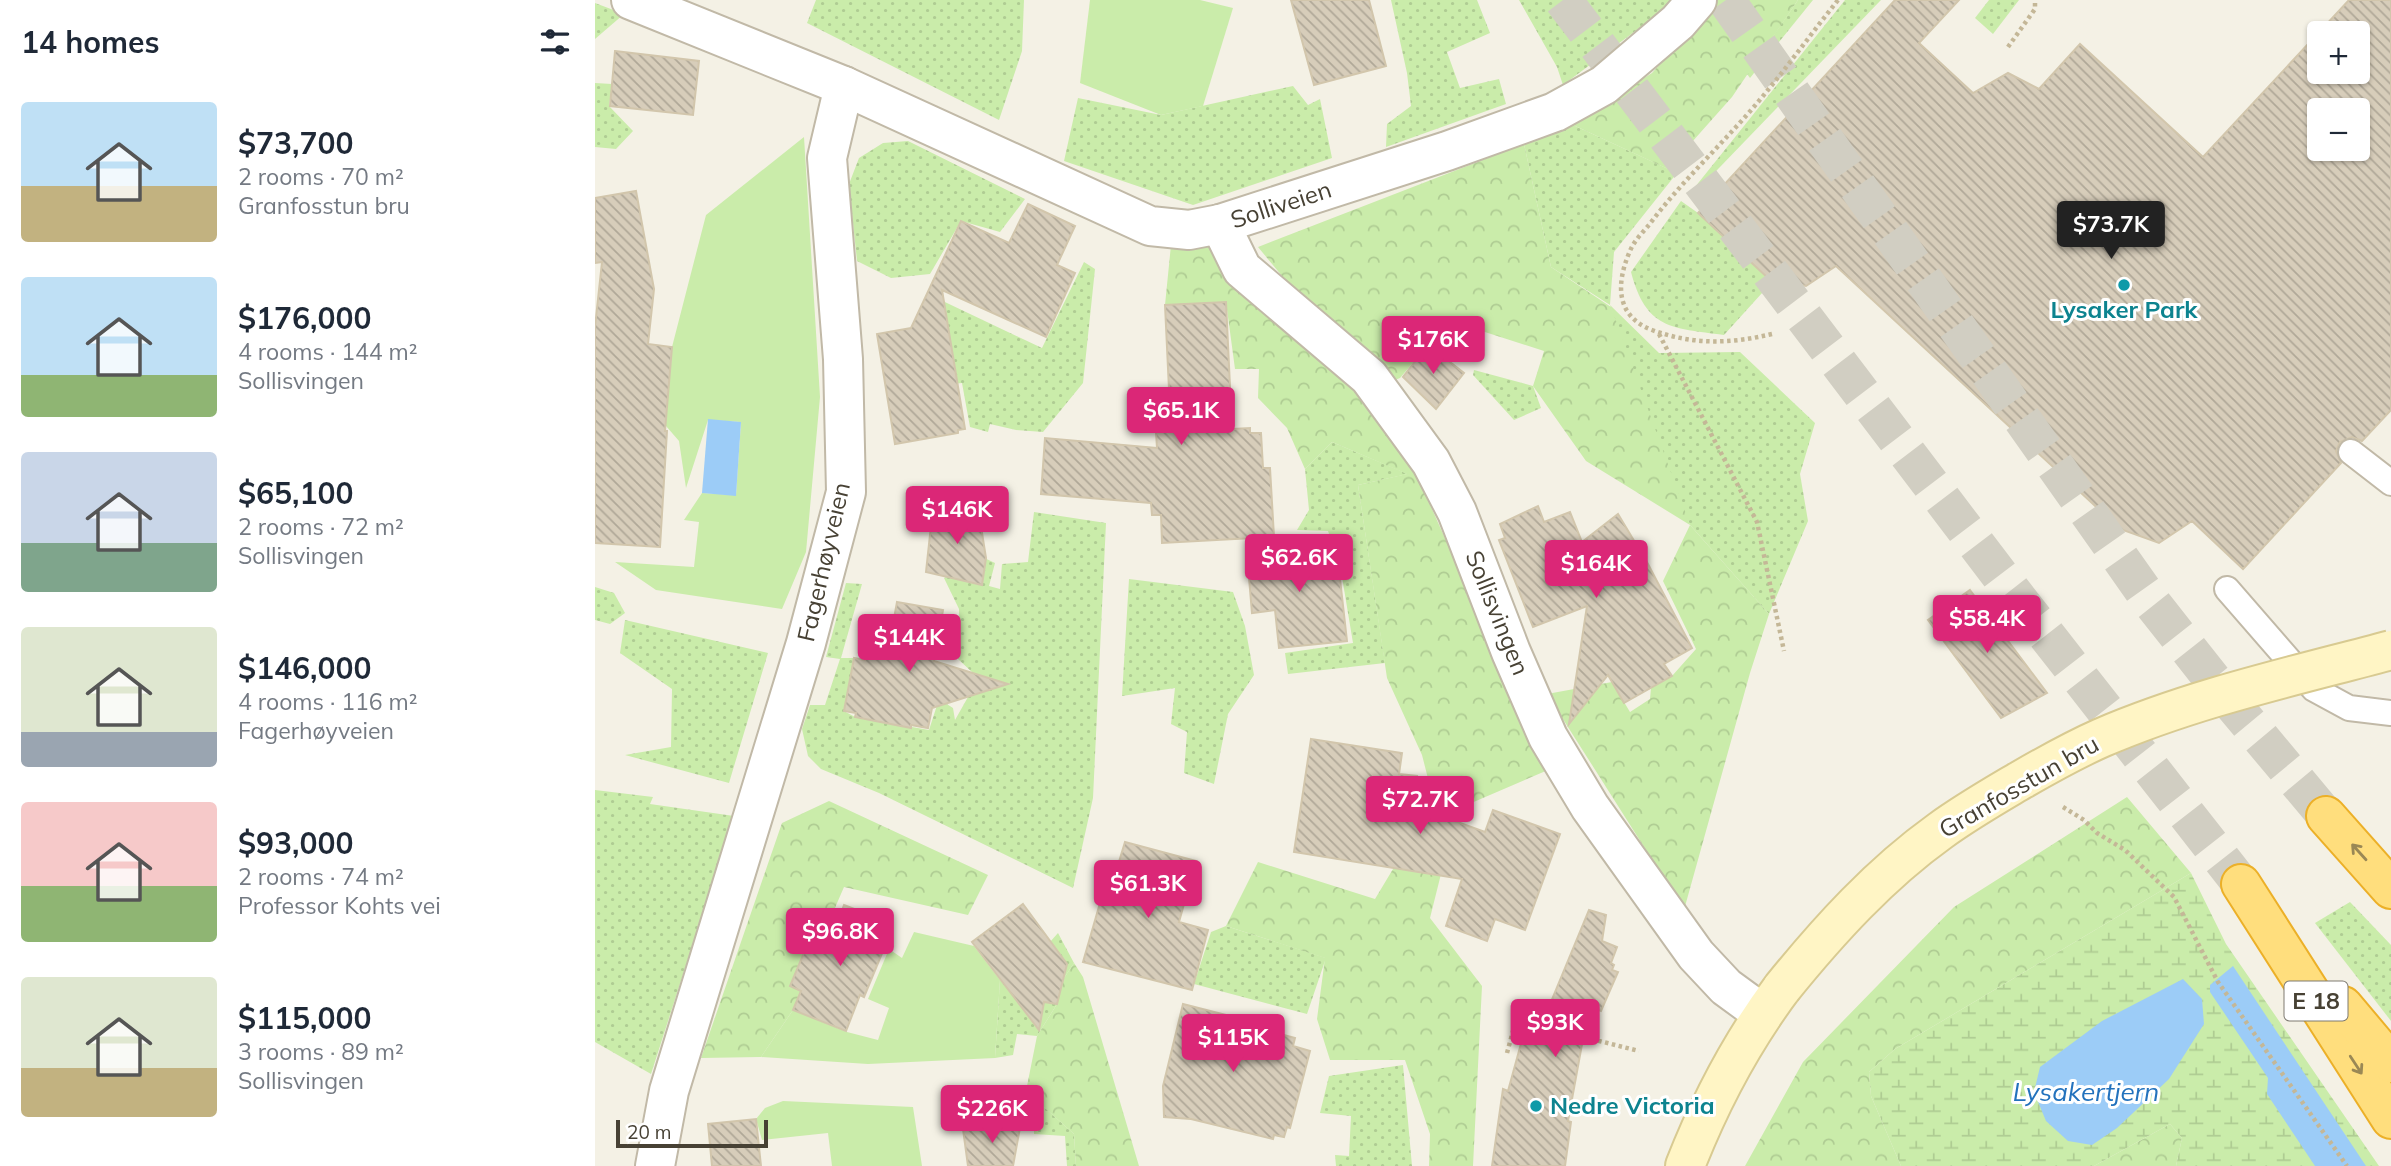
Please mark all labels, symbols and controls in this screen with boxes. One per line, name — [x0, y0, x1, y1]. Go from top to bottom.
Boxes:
map controls — [2307, 21, 2370, 161]
button: + — [2307, 21, 2370, 84]
text: 14 homes — [21, 23, 160, 61]
icon: filters — [536, 23, 574, 61]
button: − — [2307, 98, 2370, 161]
text: $73,700 — [238, 124, 353, 162]
icon: home — [77, 130, 161, 214]
text: 2 rooms · 70 m² — [238, 162, 404, 191]
street label: Solliveien — [1226, 174, 1335, 234]
text: Granfosstun bru — [238, 191, 410, 220]
pin: $73.7K — [2054, 202, 2168, 261]
text: $73.7K — [2073, 209, 2149, 238]
marker: Lysaker Park — [2116, 277, 2132, 293]
place label: Lysaker Park — [2050, 294, 2198, 324]
text: $176,000 — [238, 299, 371, 337]
icon: home — [77, 305, 161, 389]
pin: $176K — [1384, 316, 1482, 376]
text: $176K — [1398, 324, 1468, 353]
text: 4 rooms · 144 m² — [238, 337, 418, 366]
text: Sollisvingen — [238, 366, 364, 395]
pin: $65.1K — [1124, 388, 1238, 447]
text: $65.1K — [1143, 395, 1219, 424]
text: $65,100 — [238, 474, 353, 512]
street label: Fagerhøyveien — [790, 479, 856, 644]
icon: home — [77, 480, 161, 564]
pin: $146K — [908, 486, 1006, 546]
text: $146K — [922, 494, 992, 523]
text: 2 rooms · 72 m² — [238, 512, 404, 541]
pin: $62.6K — [1242, 534, 1356, 594]
pin: $164K — [1547, 540, 1645, 600]
text: Sollisvingen — [238, 541, 364, 570]
text: $62.6K — [1261, 542, 1337, 571]
street label: Sollisvingen — [1459, 546, 1536, 679]
text: $164K — [1561, 548, 1631, 577]
pin: $58.4K — [1930, 596, 2044, 655]
text: $58.4K — [1949, 603, 2025, 632]
pin: $144K — [860, 614, 958, 674]
text: $144K — [874, 622, 944, 651]
text: $146,000 — [238, 649, 371, 687]
icon: home — [77, 655, 161, 739]
text: 4 rooms · 116 m² — [238, 687, 418, 716]
text: Fagerhøyveien — [238, 716, 394, 745]
street label: Granfosstun bru — [1933, 728, 2104, 844]
pin: $72.7K — [1363, 776, 1477, 836]
text: $72.7K — [1382, 784, 1458, 813]
text: $93,000 — [238, 824, 353, 862]
icon: home — [77, 830, 161, 914]
one-way arrow — [2351, 844, 2367, 862]
pin: $61.3K — [1091, 860, 1205, 920]
text: 2 rooms · 74 m² — [238, 862, 404, 891]
text: $61.3K — [1110, 868, 1186, 897]
text: Professor Kohts vei — [238, 891, 441, 920]
pin: $96.8K — [783, 908, 897, 968]
text: $96.8K — [802, 916, 878, 945]
road number: E 18 — [2285, 982, 2347, 1020]
text: $115,000 — [238, 999, 371, 1037]
pin: $93K — [1514, 1000, 1596, 1059]
icon: home — [77, 1005, 161, 1089]
text: $93K — [1527, 1007, 1583, 1036]
pin: $115K — [1184, 1014, 1282, 1074]
text: $115K — [1198, 1022, 1268, 1051]
text: 3 rooms · 89 m² — [238, 1037, 404, 1066]
one-way arrow — [2349, 1055, 2364, 1074]
text: Sollisvingen — [238, 1066, 364, 1095]
water label: Lysakertjern — [2013, 1075, 2159, 1108]
pin: $226K — [943, 1086, 1041, 1145]
place label: Nedre Victoria — [1550, 1090, 1715, 1120]
text: $226K — [957, 1093, 1027, 1122]
marker: Nedre Victoria — [1528, 1098, 1544, 1114]
scale bar — [616, 1117, 768, 1149]
text: 20 m — [627, 1120, 671, 1144]

